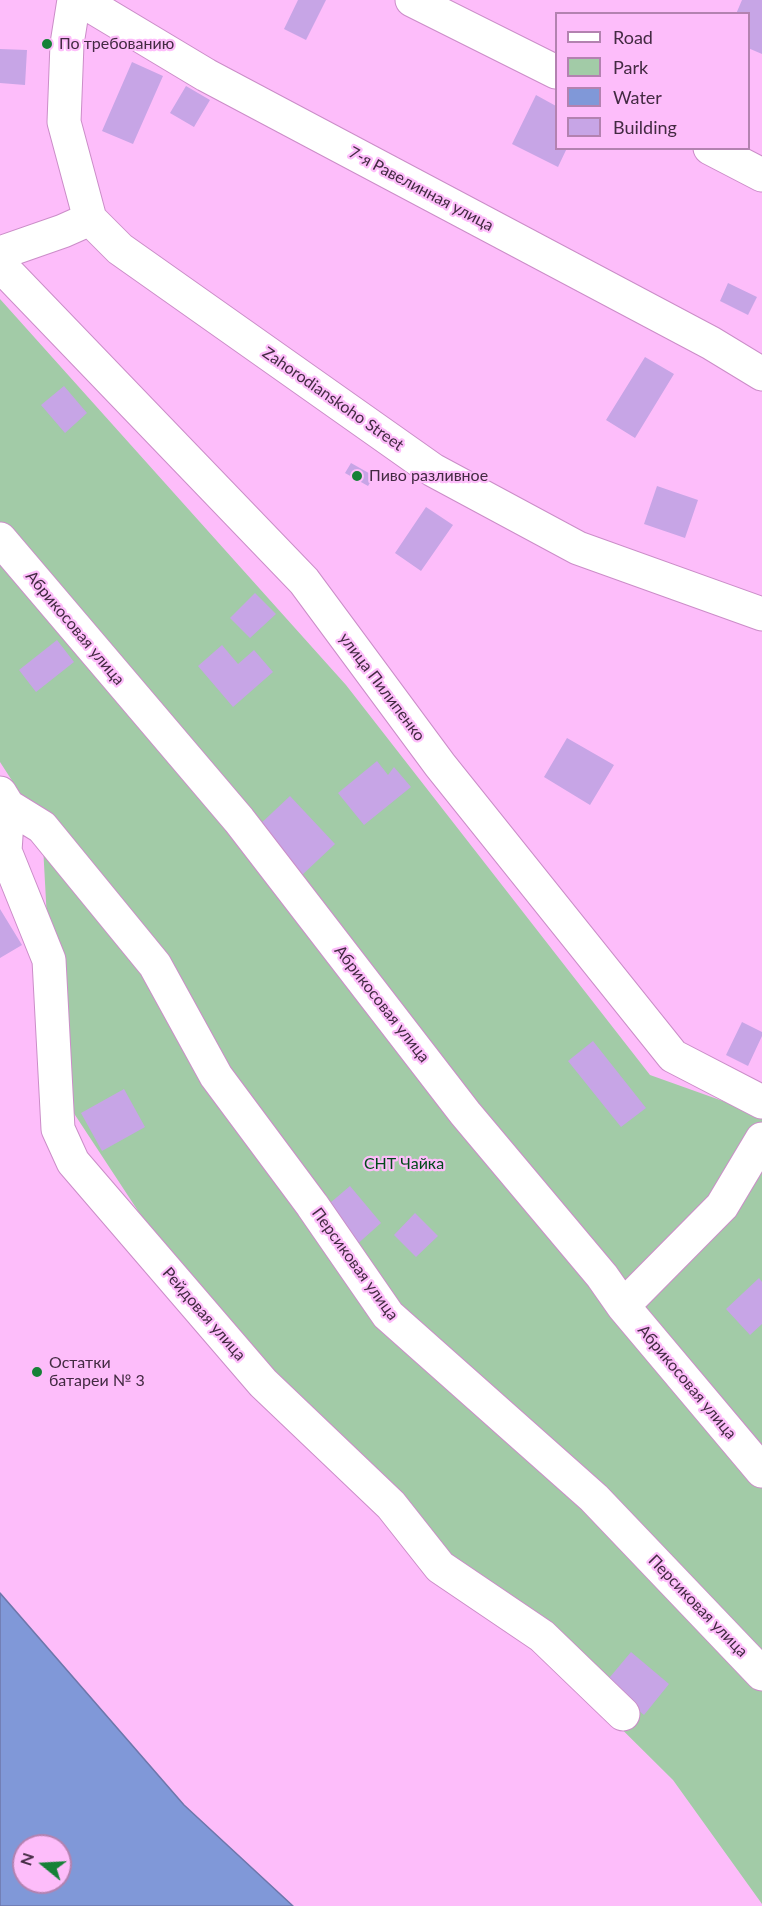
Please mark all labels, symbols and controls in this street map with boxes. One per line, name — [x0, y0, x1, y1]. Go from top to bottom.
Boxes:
legend — [555, 12, 750, 150]
text: Road — [613, 26, 653, 48]
place label: По требованию — [59, 34, 174, 54]
marker: По требованию — [40, 37, 54, 51]
text: Park — [613, 56, 648, 78]
text: Water — [613, 86, 662, 108]
text: Building — [613, 116, 677, 138]
street label: 7-я Равелинная улица — [345, 143, 497, 235]
street label: Zahorodianskoho Street — [259, 343, 407, 455]
place label: Пиво разливное — [369, 466, 488, 486]
marker: Пиво разливное — [350, 469, 364, 483]
street label: Абрикосовая улица — [22, 567, 128, 689]
street label: улица Пилипенко — [335, 629, 429, 745]
street label: Абрикосовая улица — [330, 942, 434, 1066]
park label: СНТ Чайка — [364, 1154, 444, 1174]
street label: Персиковая улица — [308, 1204, 402, 1324]
street label: Рейдовая улица — [158, 1263, 250, 1365]
street label: Абрикосовая улица — [634, 1321, 740, 1443]
place label: Остатки батареи № 3 — [49, 1353, 145, 1391]
marker: Остатки батареи № 3 — [30, 1365, 44, 1379]
street label: Персиковая улица — [644, 1551, 752, 1661]
north arrow — [12, 1834, 72, 1894]
text: N — [15, 1850, 37, 1868]

